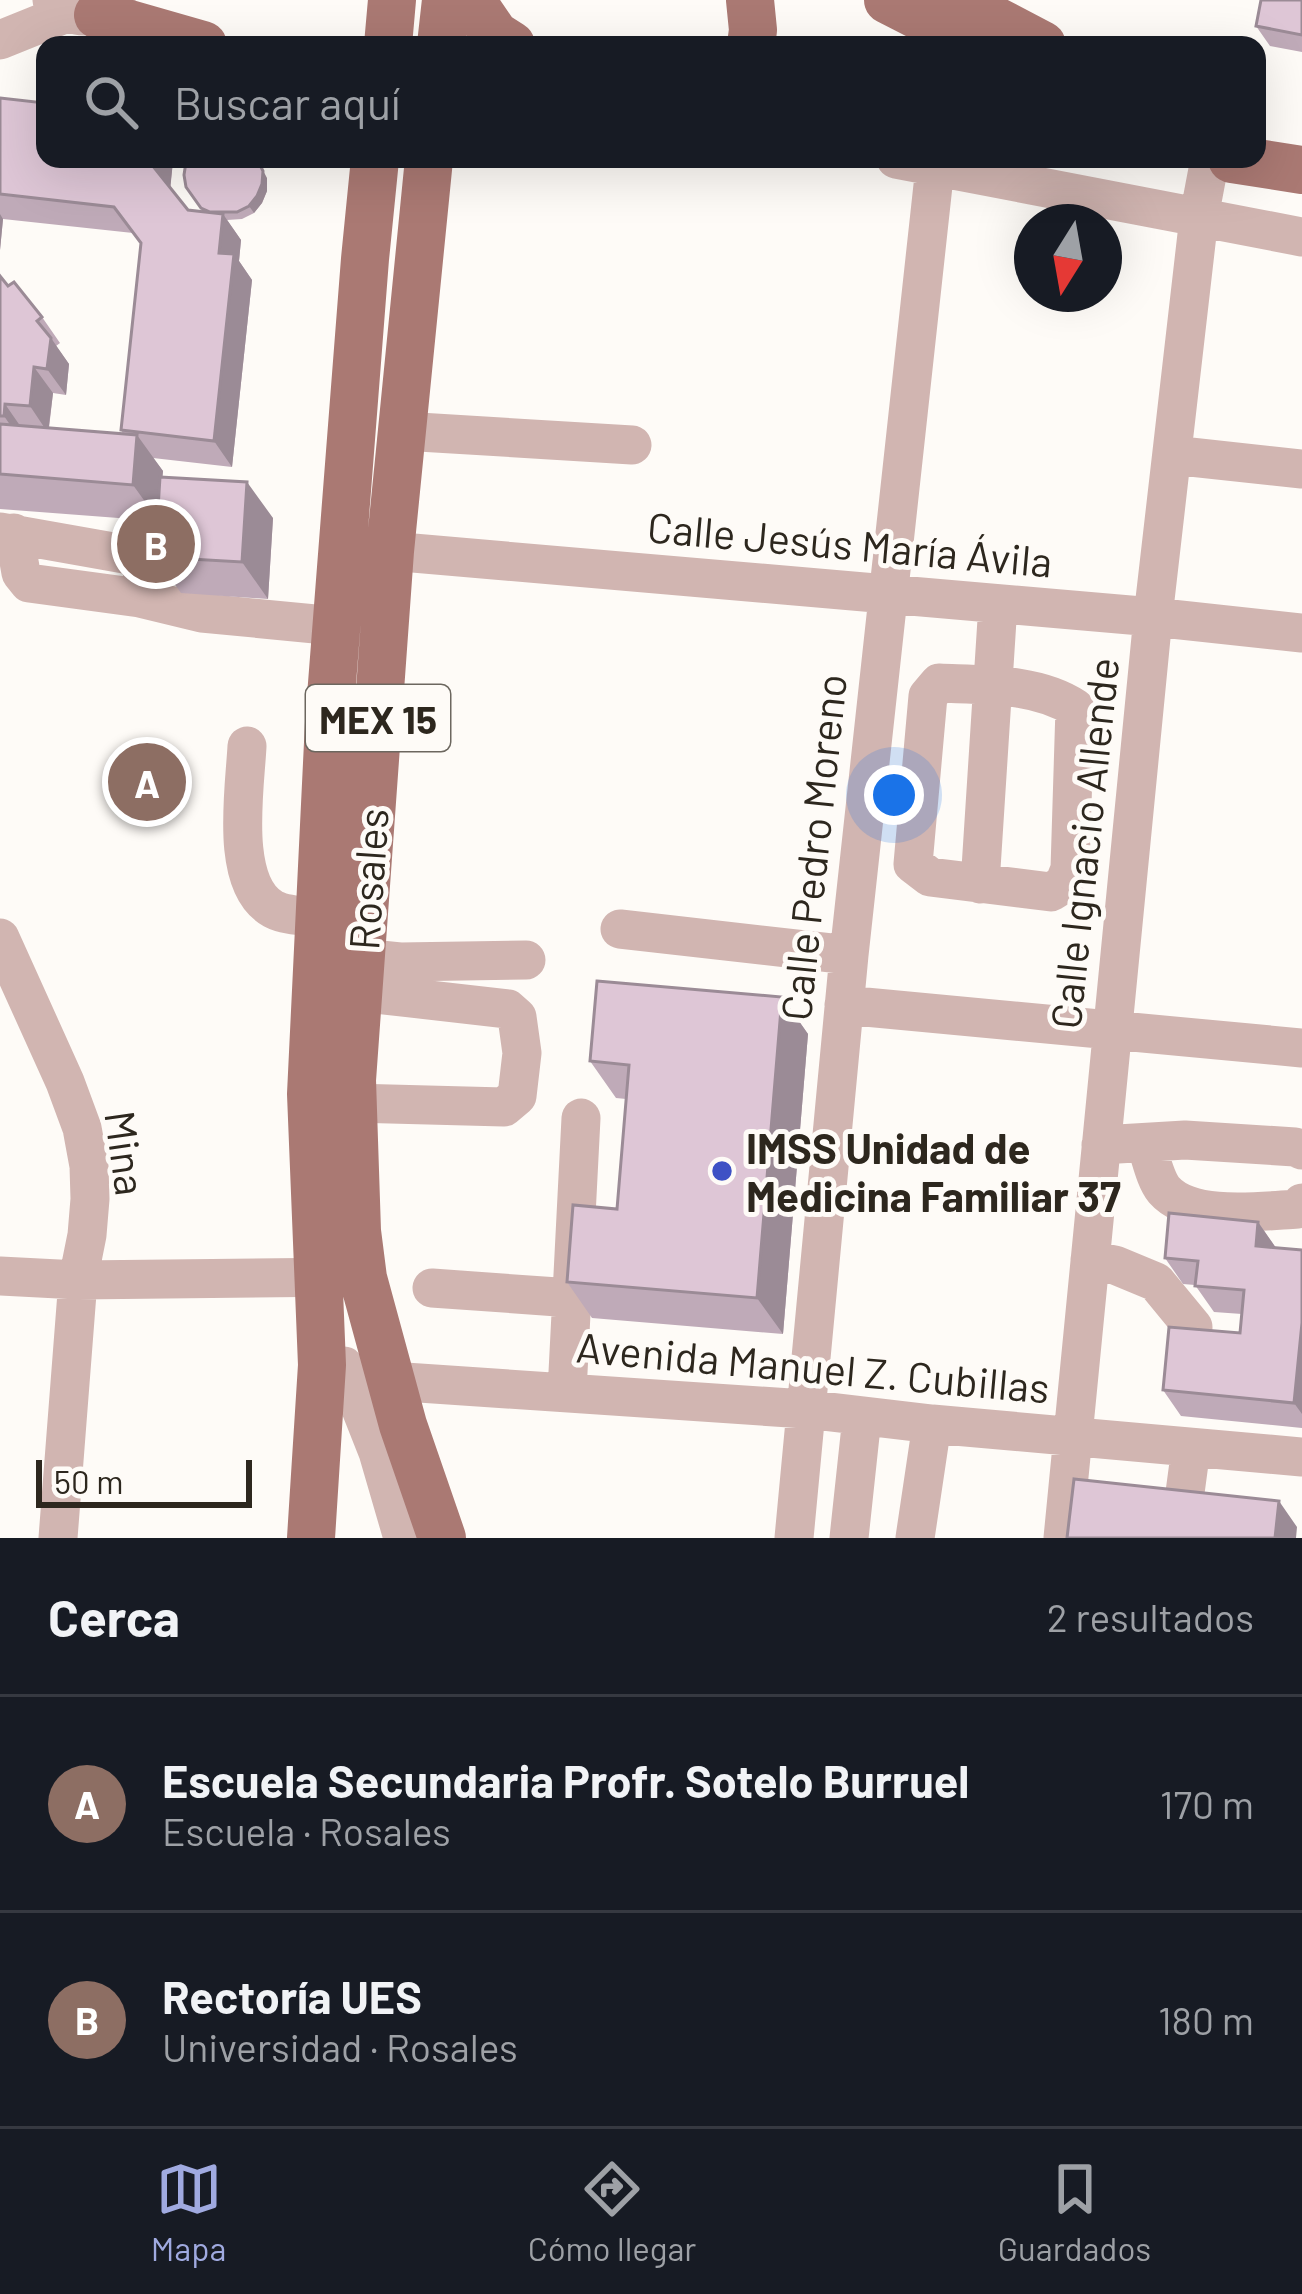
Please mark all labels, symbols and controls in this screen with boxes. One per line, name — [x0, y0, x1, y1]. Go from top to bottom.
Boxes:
search box — [36, 36, 1266, 168]
icon: search — [78, 69, 144, 135]
text: Buscar aquí — [174, 75, 401, 129]
north arrow — [1014, 204, 1122, 312]
pin: B — [117, 499, 195, 589]
street label: Calle Jesús María Ávila — [646, 500, 1054, 586]
street label: Calle Ignacio Allende — [1039, 655, 1128, 1031]
street label: Calle Pedro Moreno — [769, 671, 855, 1023]
road number: MEX 15 — [306, 685, 450, 751]
pin: A — [108, 737, 186, 827]
your location — [864, 765, 924, 825]
street label: Rosales — [337, 806, 397, 952]
street label: Mina — [96, 1108, 158, 1198]
place label: IMSS Unidad de Medicina Familiar 37 — [746, 1122, 1121, 1220]
marker: IMSS Unidad de Medicina Familiar 37 — [709, 1158, 735, 1184]
street label: Avenida Manuel Z. Cubillas — [574, 1320, 1052, 1412]
scale bar — [36, 1454, 252, 1507]
text: 50 m — [54, 1461, 124, 1501]
text: Cerca — [48, 1586, 180, 1647]
text: 2 resultados — [1047, 1593, 1254, 1640]
text: Escuela Secundaria Profr. Sotelo Burruel — [162, 1753, 969, 1807]
text: A — [74, 1780, 100, 1827]
text: 170 m — [1160, 1780, 1254, 1827]
text: Escuela · Rosales — [162, 1807, 451, 1854]
text: Rectoría UES — [162, 1969, 422, 2023]
text: B — [75, 1996, 99, 2043]
text: 180 m — [1158, 1996, 1254, 2043]
text: Universidad · Rosales — [162, 2023, 518, 2070]
tab: Mapa — [151, 2156, 226, 2268]
tab: Cómo llegar — [528, 2156, 696, 2268]
tab: Guardados — [998, 2156, 1151, 2268]

